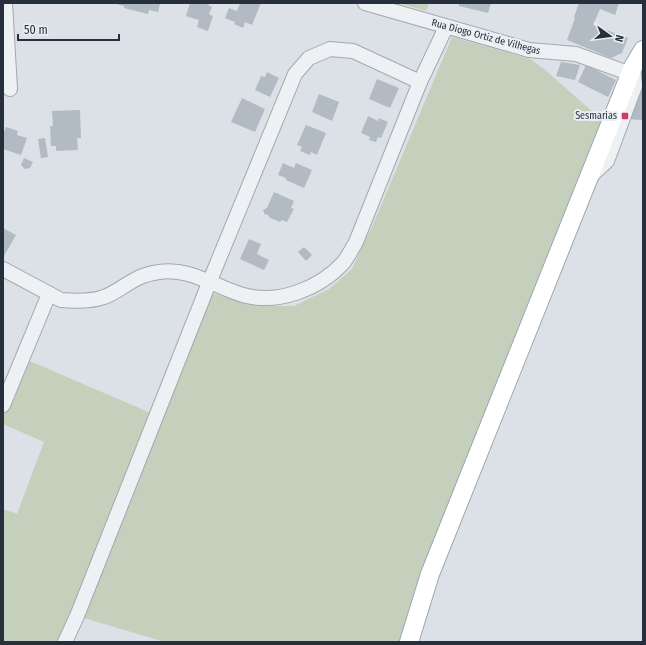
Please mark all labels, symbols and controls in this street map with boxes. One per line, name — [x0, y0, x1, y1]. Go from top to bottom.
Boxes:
scale bar — [18, 16, 119, 42]
north arrow — [590, 16, 630, 56]
street label: Rua Diogo Ortiz de Vilhegas — [430, 17, 542, 57]
text: 50 m — [24, 23, 48, 37]
text: N — [612, 34, 626, 43]
place label: Sesmarias — [575, 110, 617, 122]
marker: Sesmarias — [620, 111, 630, 121]

